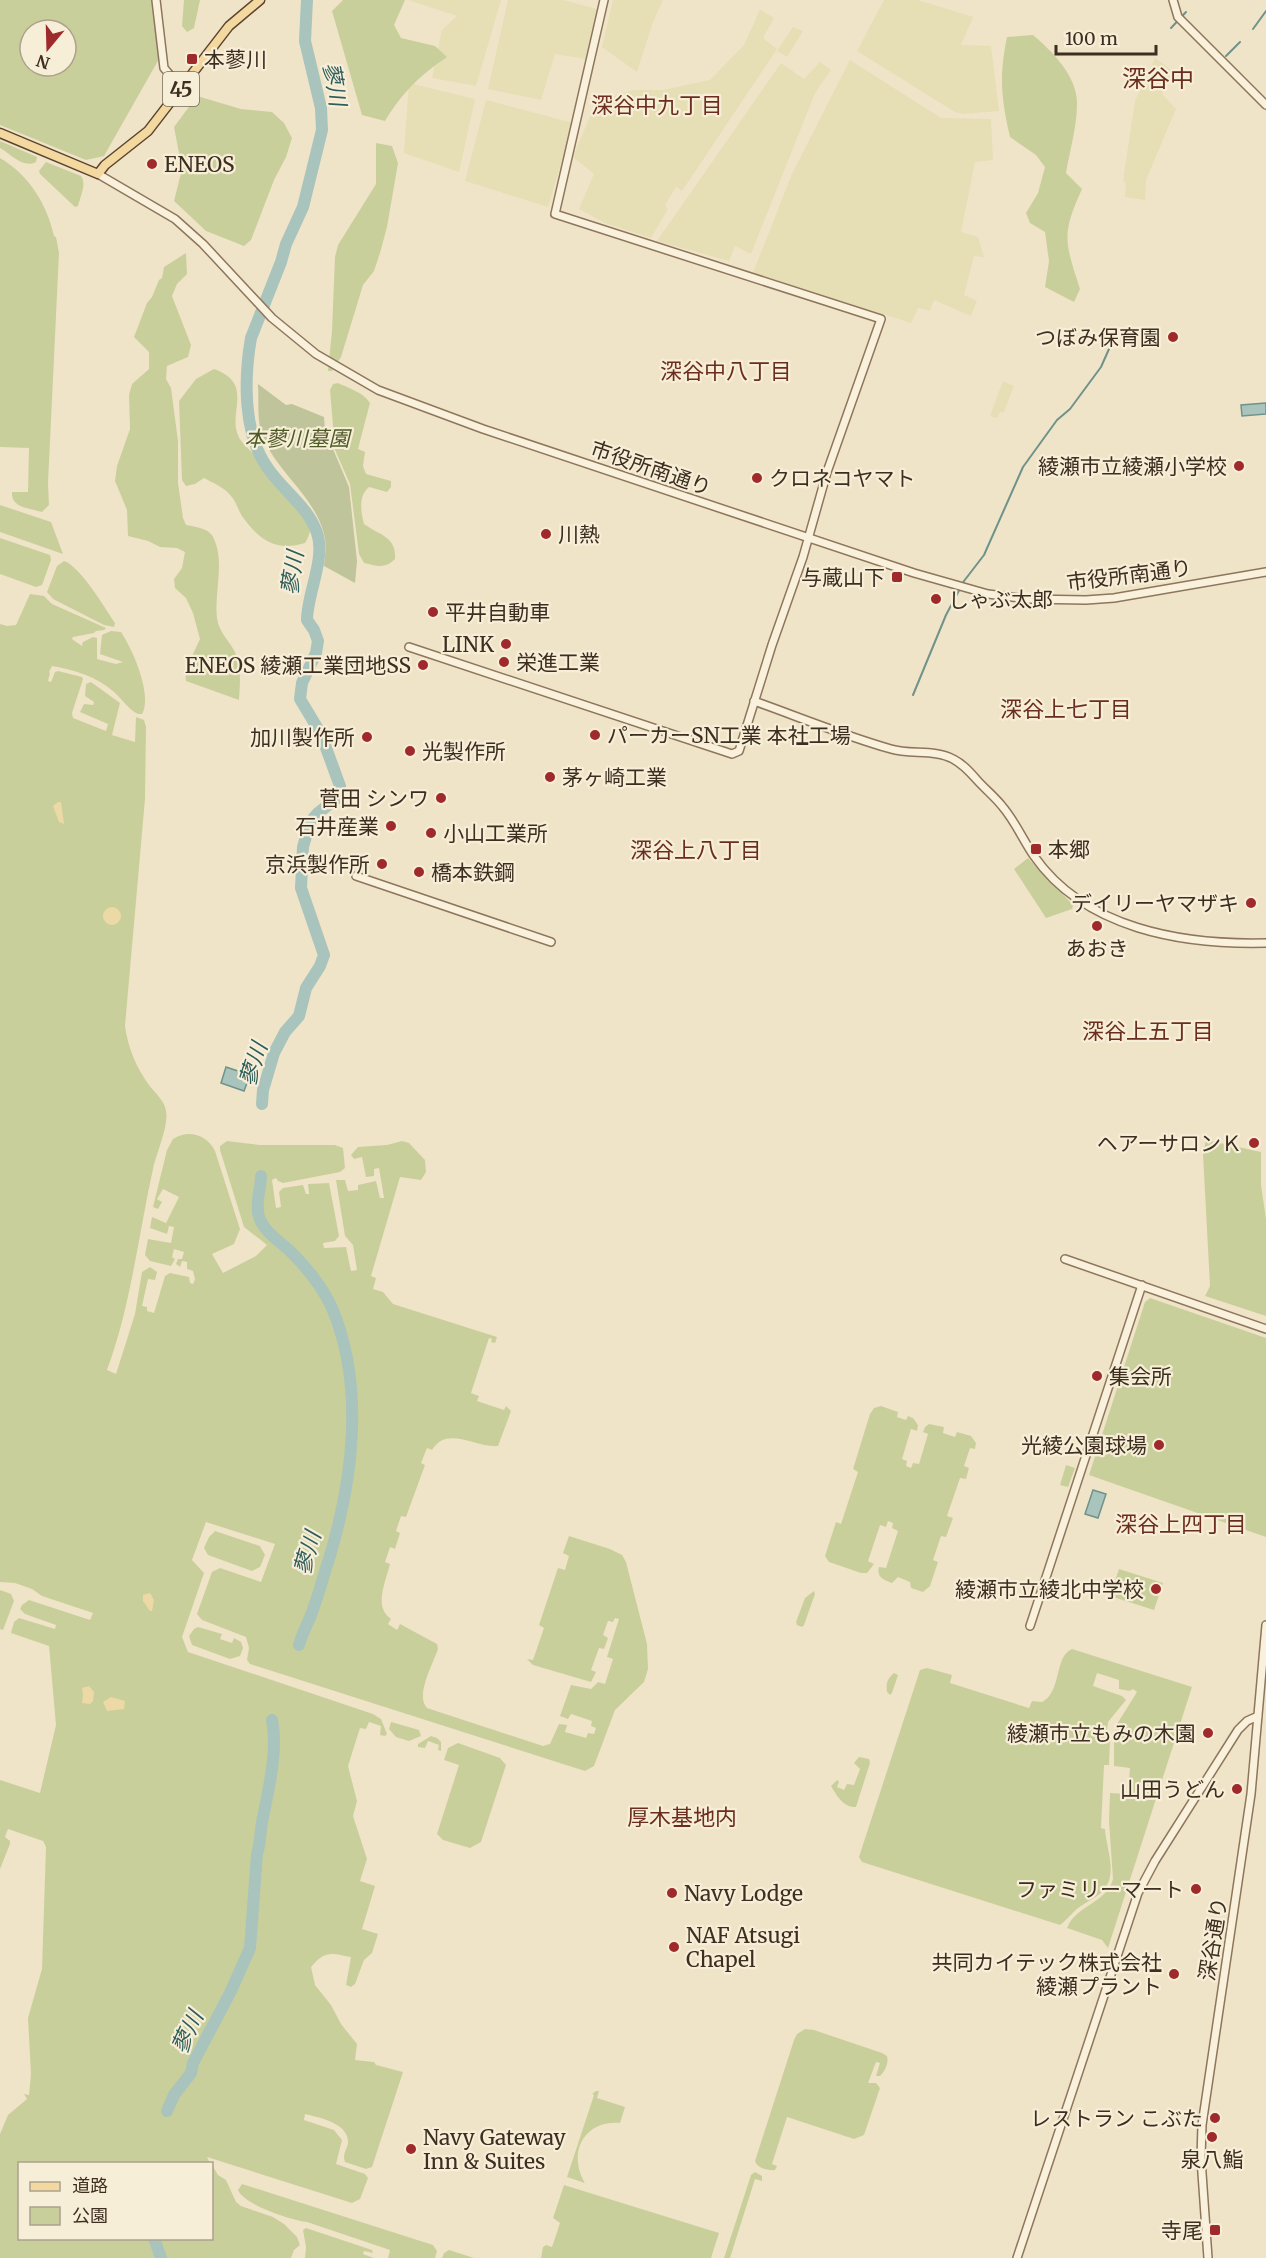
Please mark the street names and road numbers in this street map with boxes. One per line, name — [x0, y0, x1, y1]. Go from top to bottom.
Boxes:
road number: 45 — [163, 72, 199, 106]
street label: 市役所南通り — [587, 435, 715, 501]
street label: 市役所南通り — [1065, 554, 1193, 596]
street label: 深谷通り — [1193, 1895, 1233, 1983]

